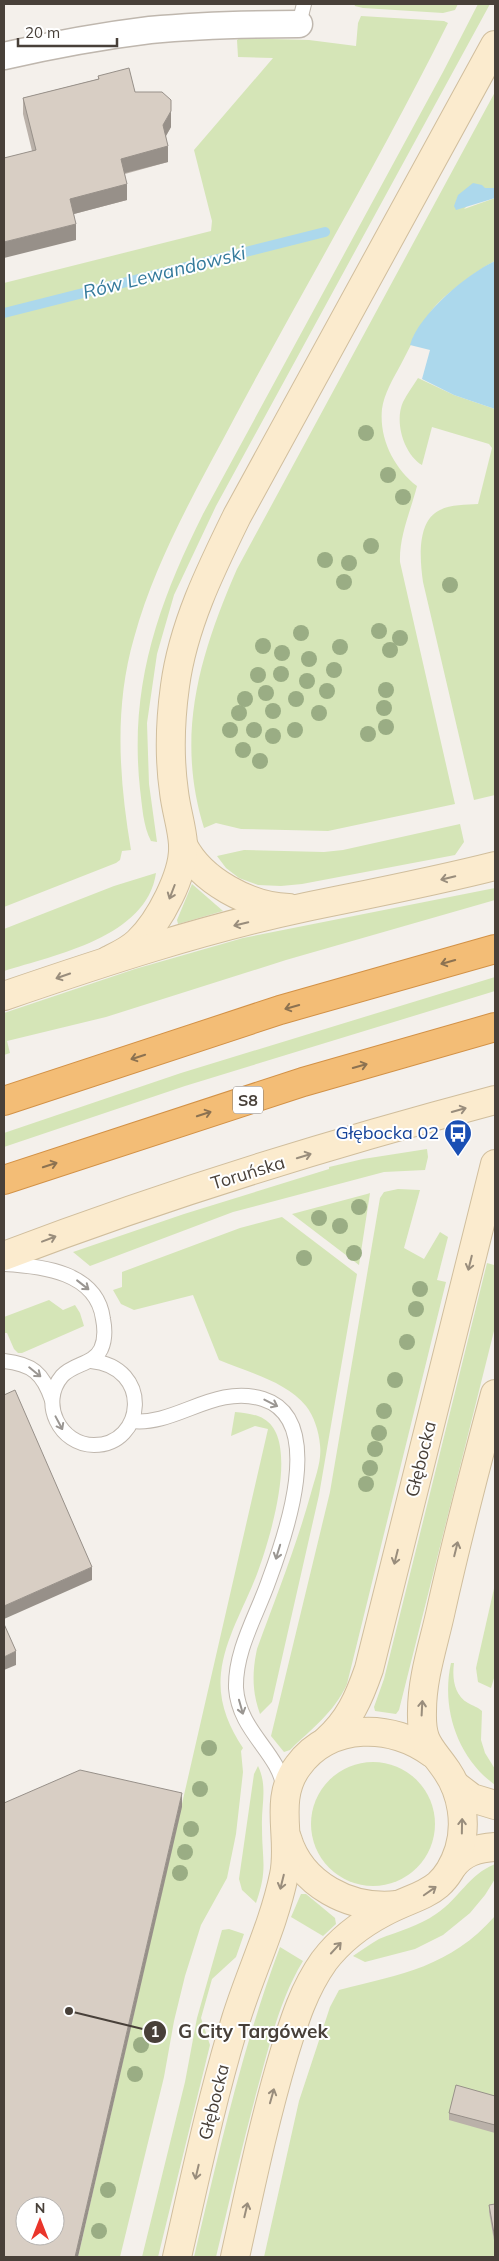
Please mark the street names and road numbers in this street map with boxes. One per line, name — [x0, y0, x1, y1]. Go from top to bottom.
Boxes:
road number: S8 — [233, 1086, 263, 1114]
street label: Toruńska — [208, 1150, 288, 1195]
street label: Głębocka — [400, 1419, 441, 1499]
street label: Głębocka — [193, 2062, 234, 2142]

